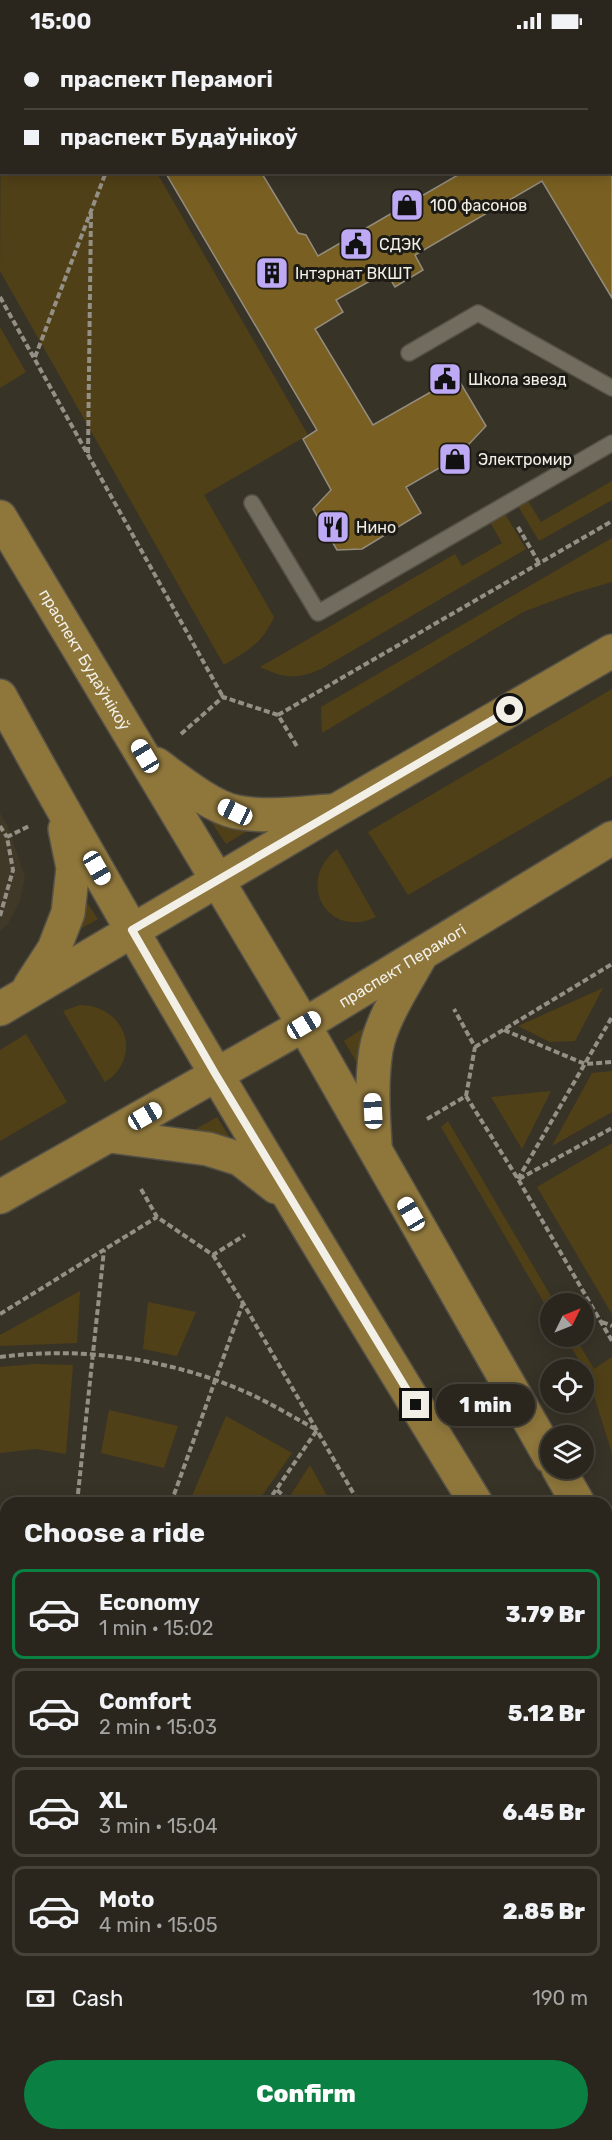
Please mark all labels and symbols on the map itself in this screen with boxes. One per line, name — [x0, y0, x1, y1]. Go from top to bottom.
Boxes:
shop icon: 100 фасонов — [389, 187, 425, 223]
place label: 100 фасонов — [430, 196, 527, 215]
public building icon: СДЭК — [338, 226, 374, 262]
place label: СДЭК — [379, 235, 421, 254]
building icon: Інтэрнат ВКШТ — [254, 255, 290, 291]
place label: Інтэрнат ВКШТ — [295, 264, 412, 283]
public building icon: Школа звезд — [427, 361, 463, 397]
place label: Школа звезд — [468, 370, 567, 389]
shop icon: Электромир — [437, 441, 473, 477]
place label: Электромир — [478, 450, 572, 469]
restaurant icon: Нино — [315, 509, 351, 545]
place label: Нино — [356, 518, 396, 537]
street label: праспект Будаўнікоў — [36, 585, 135, 734]
route start — [496, 696, 523, 723]
car — [128, 736, 162, 776]
car — [215, 796, 255, 828]
car — [80, 848, 114, 888]
street label: праспект Перамогі — [335, 920, 469, 1011]
car — [284, 1008, 324, 1042]
car — [363, 1093, 383, 1129]
car — [125, 1099, 165, 1133]
car — [394, 1194, 428, 1234]
north arrow — [540, 1293, 594, 1347]
callout: 1 min — [437, 1384, 536, 1426]
route end — [402, 1391, 429, 1418]

